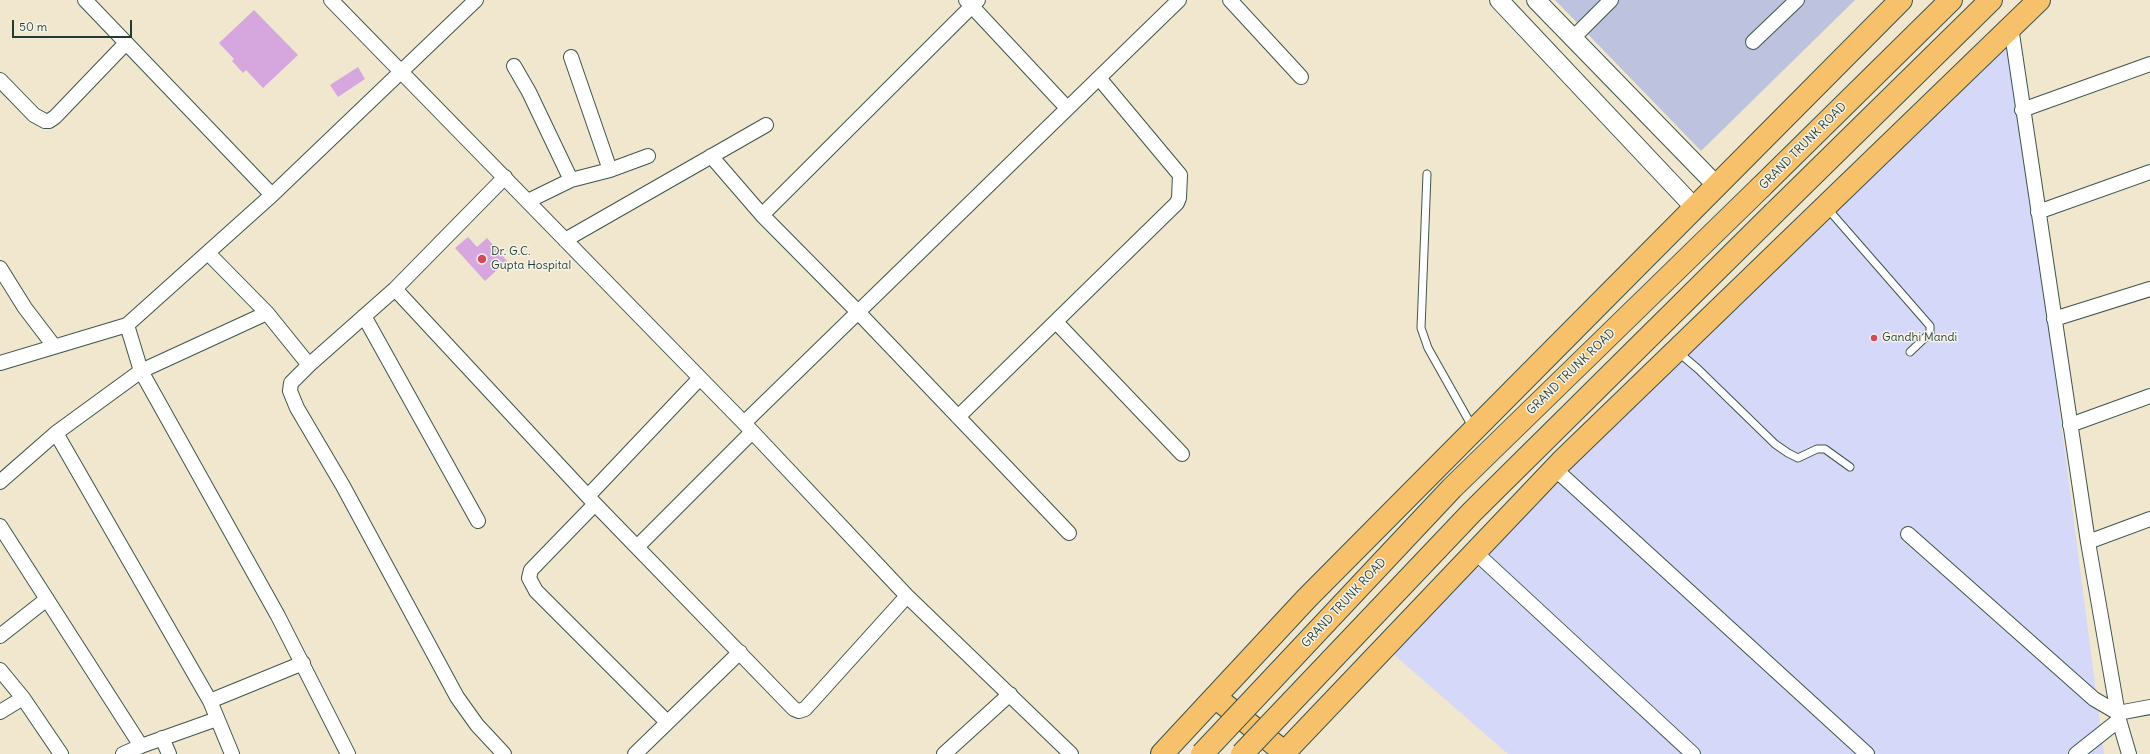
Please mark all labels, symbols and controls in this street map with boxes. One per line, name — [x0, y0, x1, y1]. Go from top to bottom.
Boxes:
scale bar — [14, 12, 134, 38]
text: 50 m — [19, 19, 47, 34]
street label: GRAND TRUNK ROAD — [1756, 99, 1850, 193]
place label: Dr. G.C. Gupta Hospital — [491, 245, 571, 273]
marker: Dr. G.C. Gupta Hospital — [476, 253, 488, 265]
street label: GRAND TRUNK ROAD — [1524, 326, 1618, 418]
place label: Gandhi Mandi — [1882, 331, 1957, 345]
marker: Gandhi Mandi — [1869, 333, 1879, 343]
street label: GRAND TRUNK ROAD — [1299, 555, 1389, 651]

